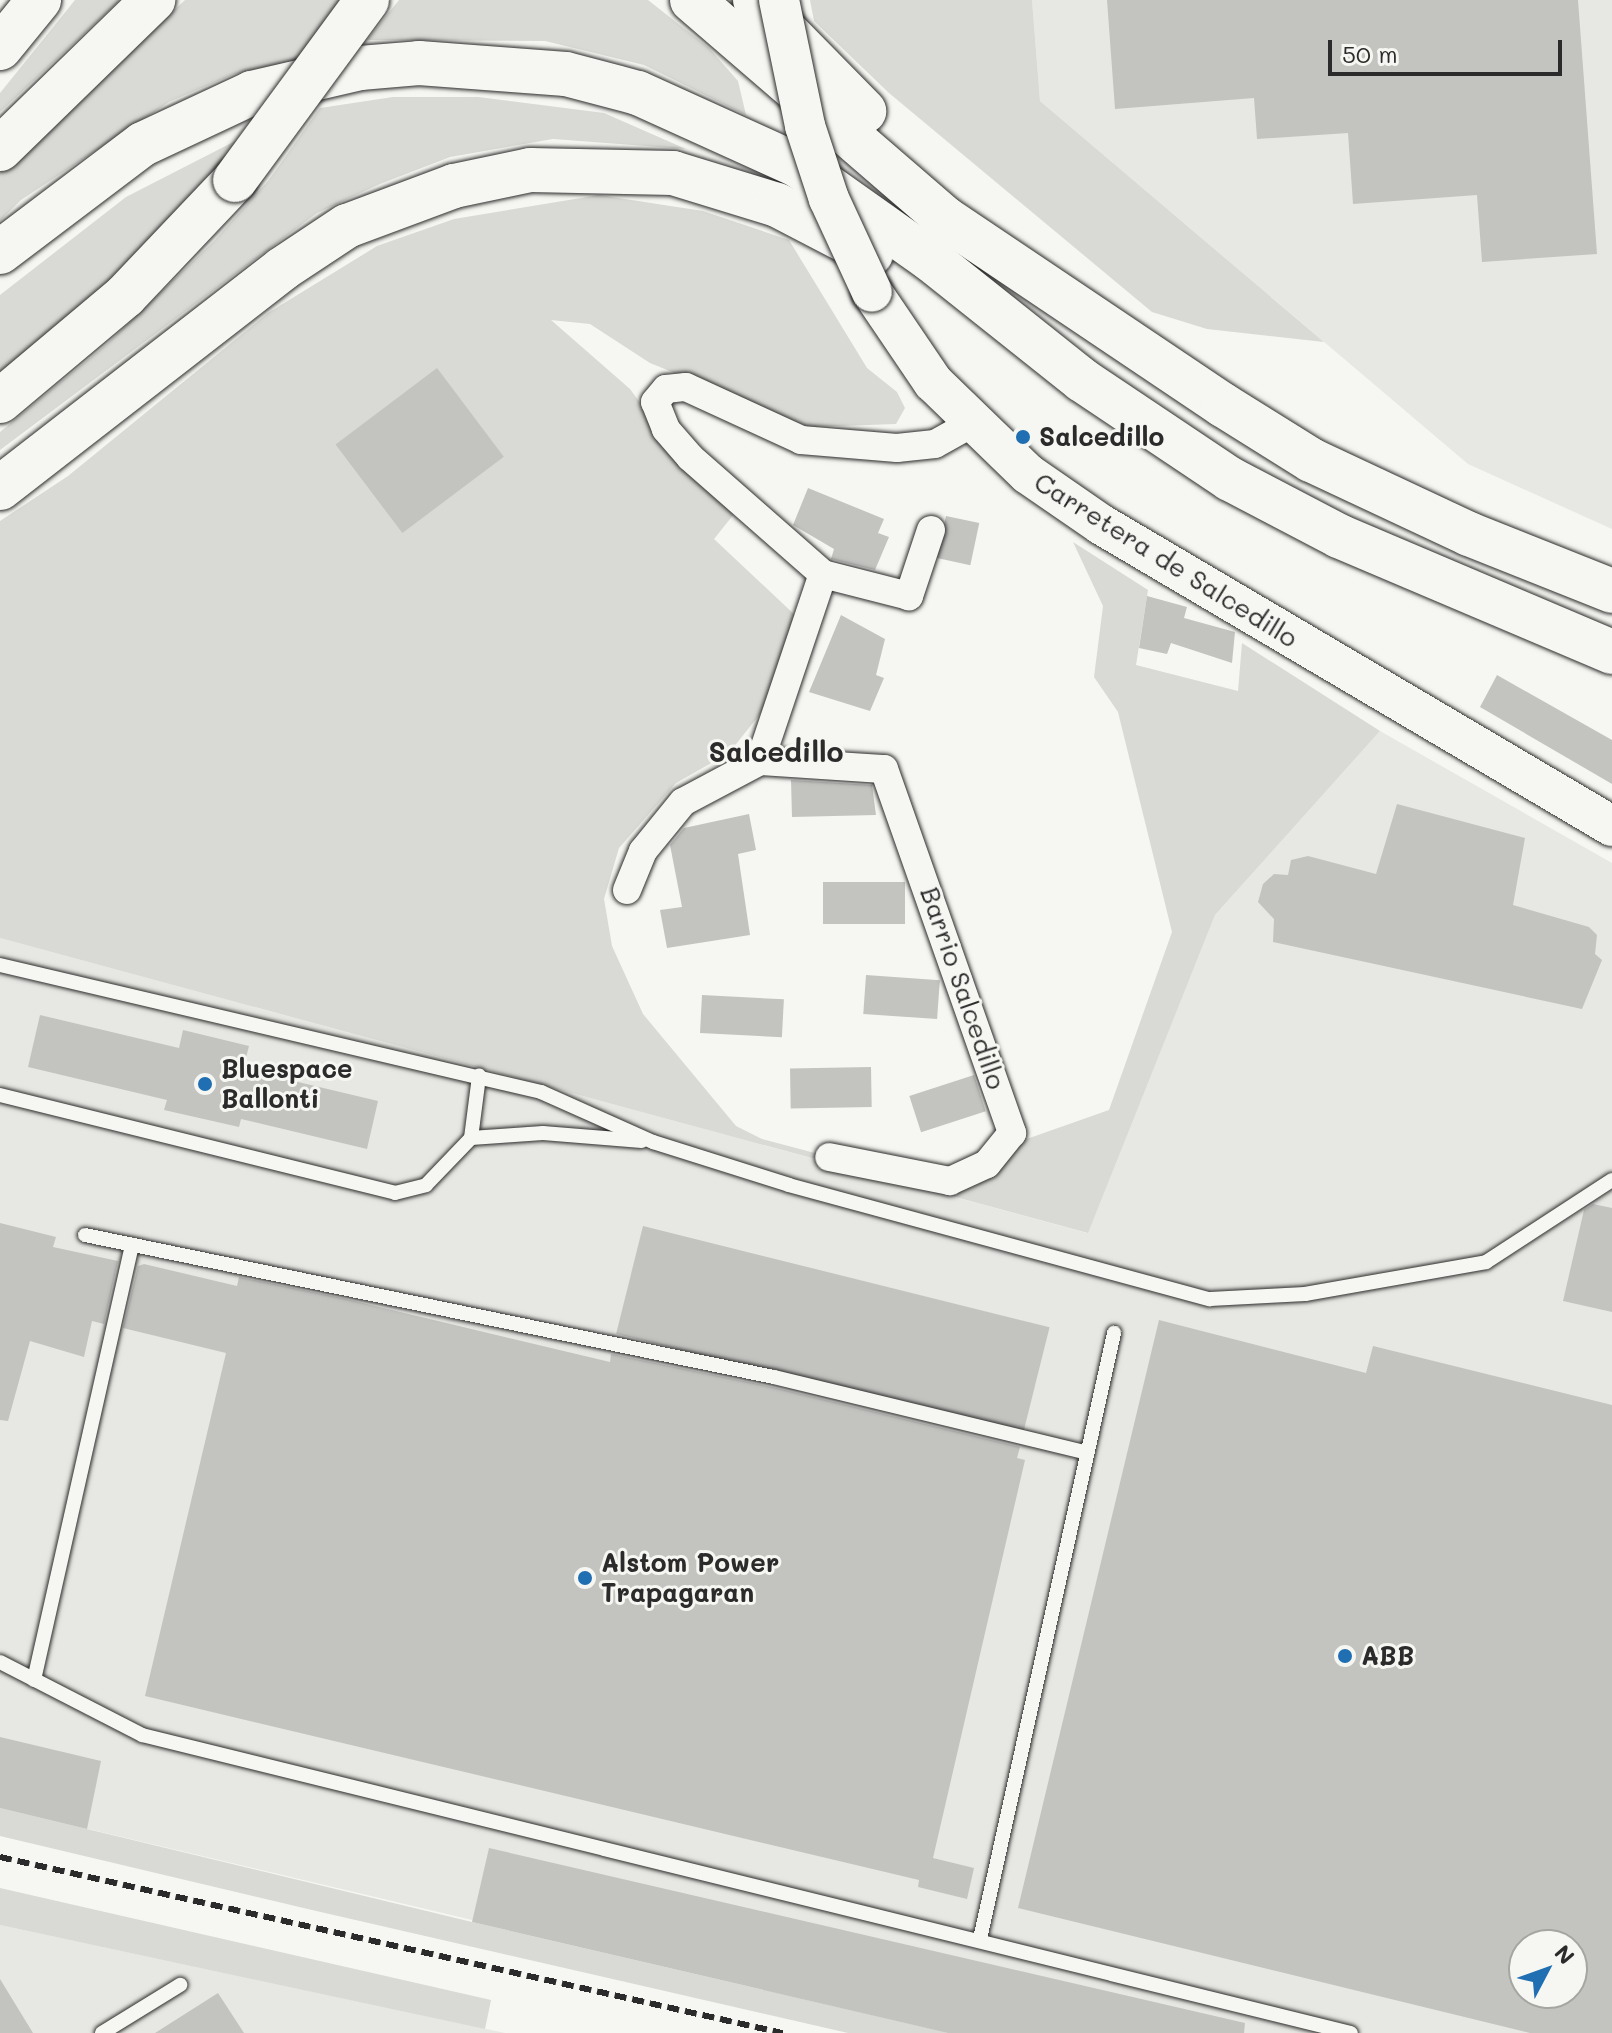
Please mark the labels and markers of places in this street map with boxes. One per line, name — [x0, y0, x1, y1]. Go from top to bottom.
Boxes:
place label: Salcedillo — [1039, 421, 1164, 453]
marker: Salcedillo — [1014, 428, 1032, 446]
place label: Bluespace Ballonti — [221, 1053, 352, 1114]
marker: Bluespace Ballonti — [196, 1075, 214, 1093]
place label: Alstom Power Trapagaran — [601, 1547, 779, 1608]
marker: Alstom Power Trapagaran — [576, 1569, 594, 1587]
place label: ABB — [1361, 1640, 1414, 1672]
marker: ABB — [1336, 1647, 1354, 1665]

